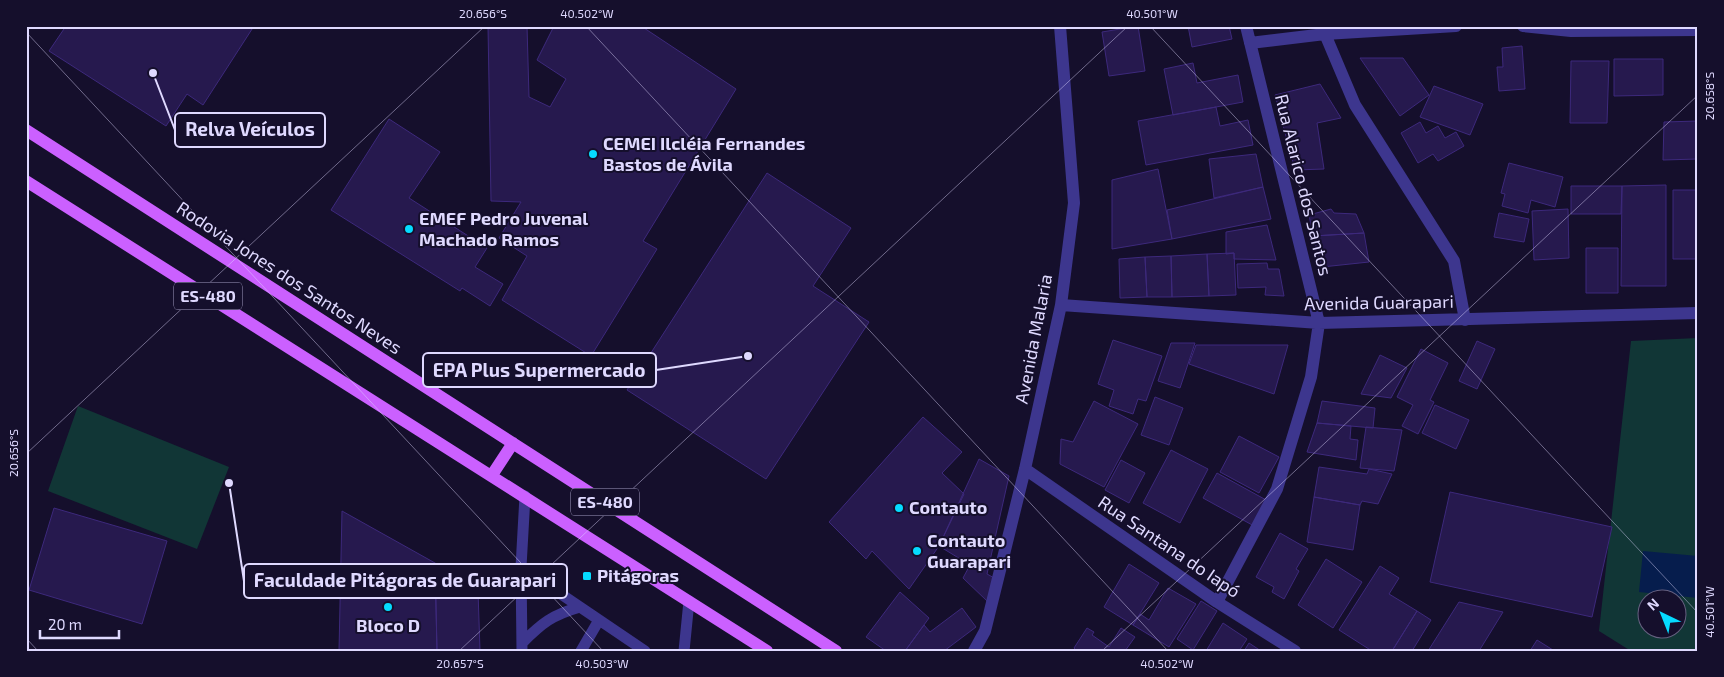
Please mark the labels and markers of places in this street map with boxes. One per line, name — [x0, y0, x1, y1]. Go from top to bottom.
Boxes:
callout: Relva Veículos — [175, 113, 325, 147]
place label: CEMEI Ilcléia Fernandes Bastos de Ávila — [603, 132, 805, 175]
marker: CEMEI Ilcléia Fernandes Bastos de Ávila — [587, 148, 599, 160]
place label: EMEF Pedro Juvenal Machado Ramos — [419, 207, 588, 250]
marker: EMEF Pedro Juvenal Machado Ramos — [403, 223, 415, 235]
callout: EPA Plus Supermercado — [423, 353, 656, 387]
place label: Contauto — [909, 496, 987, 518]
marker: Contauto — [893, 502, 905, 514]
place label: Contauto Guarapari — [927, 529, 1011, 572]
marker: Contauto Guarapari — [911, 545, 923, 557]
callout: Faculdade Pitágoras de Guarapari — [244, 564, 567, 598]
place label: Pitágoras — [597, 564, 679, 586]
marker: Pitágoras — [581, 570, 593, 582]
marker: Bloco D — [382, 601, 394, 613]
place label: Bloco D — [356, 614, 420, 636]

